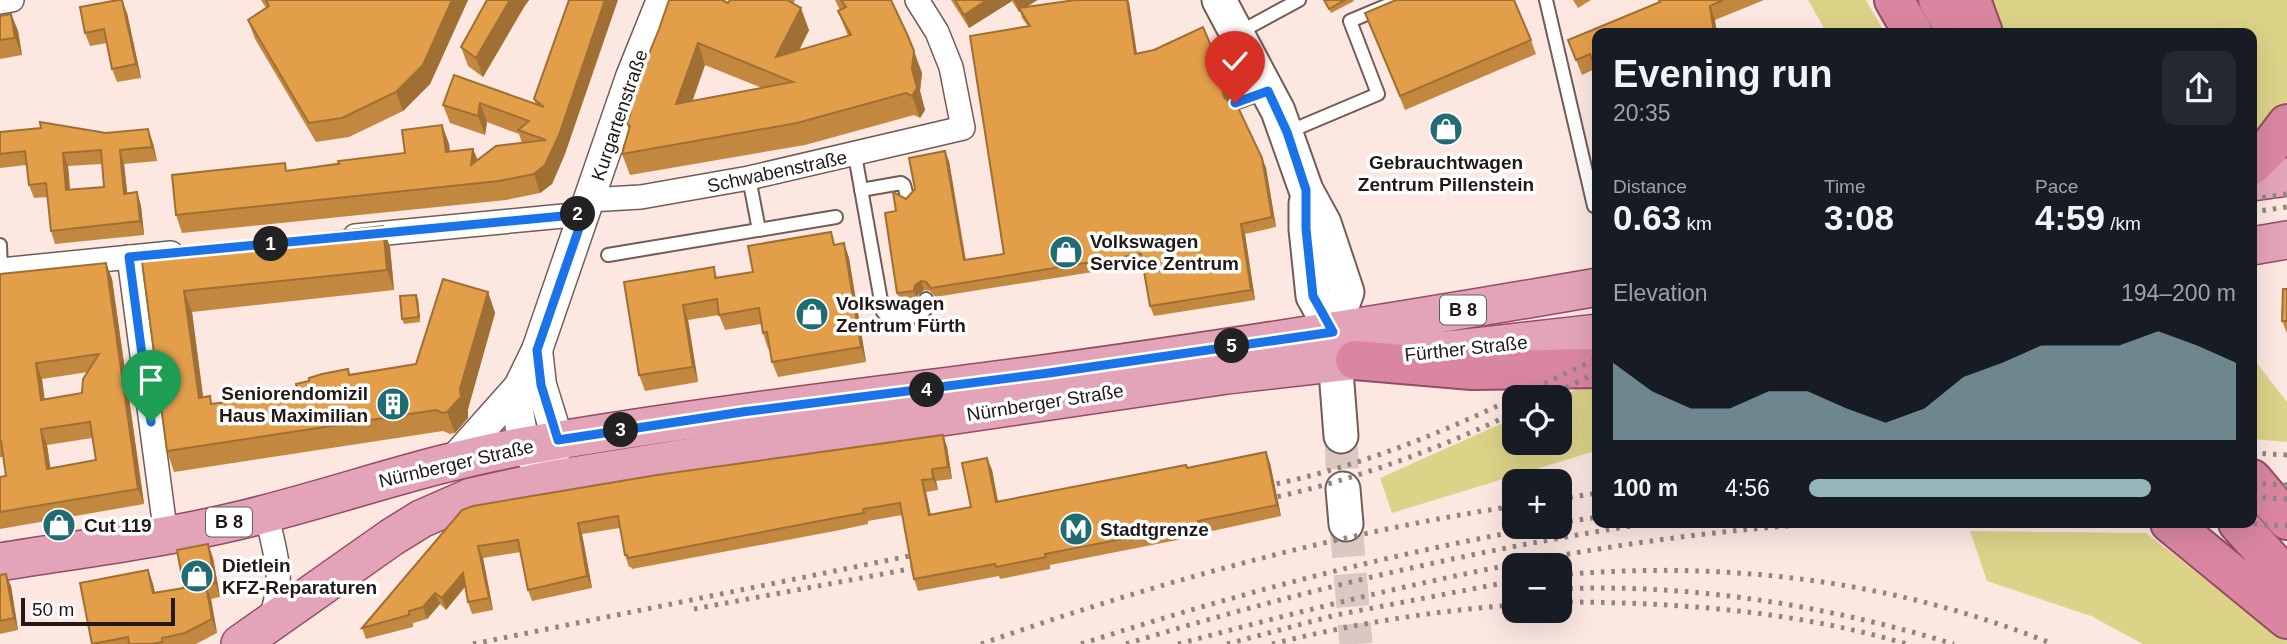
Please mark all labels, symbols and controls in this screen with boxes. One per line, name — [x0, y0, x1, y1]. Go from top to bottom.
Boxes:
pin — [1205, 31, 1265, 103]
icon: check — [1216, 42, 1254, 80]
street label: Kurgartenstraße — [587, 47, 652, 183]
button: share — [2162, 51, 2236, 125]
text: Evening run — [1613, 53, 1833, 95]
text: 20:35 — [1613, 100, 1671, 126]
shop icon: Gebrauchtwagen Zentrum Pillenstein — [1427, 110, 1465, 148]
street label: Schwabenstraße — [705, 146, 849, 197]
place label: Gebrauchtwagen Zentrum Pillenstein — [1358, 152, 1534, 195]
text: Distance — [1613, 176, 1687, 197]
text: Time — [1824, 176, 1866, 197]
text: Pace — [2035, 176, 2078, 197]
pin: 2 — [560, 196, 596, 232]
text: 0.63 — [1613, 198, 1681, 237]
text: 3:08 — [1824, 198, 1894, 237]
text: 4:59 — [2035, 198, 2105, 237]
text: 2 — [572, 203, 583, 224]
text: km — [1681, 213, 1712, 234]
text: /km — [2105, 213, 2141, 234]
pin: 1 — [254, 226, 288, 262]
place label: Volkswagen Service Zentrum — [1090, 231, 1239, 274]
text: 1 — [265, 233, 276, 254]
shop icon: Volkswagen Service Zentrum — [1047, 233, 1085, 271]
text: Elevation — [1613, 280, 1708, 306]
text: 194–200 m — [2121, 280, 2236, 306]
place label: Volkswagen Zentrum Fürth — [836, 293, 966, 336]
shop icon: Volkswagen Zentrum Fürth — [793, 295, 831, 333]
road number: B 8 — [1440, 296, 1486, 324]
pin: 5 — [1214, 328, 1250, 364]
street label: Fürther Straße — [1404, 332, 1529, 365]
text: 5 — [1226, 335, 1237, 356]
pin — [121, 350, 181, 422]
icon: arrive — [132, 361, 170, 399]
pin: 4 — [909, 372, 944, 408]
text: 4 — [921, 379, 932, 400]
street label: Nürnberger Straße — [965, 380, 1125, 425]
place label: Seniorendomizil Haus Maximilian — [219, 383, 368, 426]
building icon: Seniorendomizil Haus Maximilian — [374, 385, 412, 423]
map controls — [1502, 385, 1572, 623]
button: locate — [1502, 385, 1572, 455]
pin: 3 — [604, 412, 638, 448]
text: 3 — [615, 419, 626, 440]
street label: Nürnberger Straße — [377, 435, 536, 492]
button: + — [1502, 469, 1572, 539]
text: 100 m — [1613, 475, 1678, 501]
text: 4:56 — [1725, 475, 1770, 501]
shop icon: Cut 119 — [40, 506, 78, 544]
road number: B 8 — [206, 508, 252, 536]
metro station icon: Stadtgrenze — [1057, 510, 1095, 548]
place label: Cut 119 — [84, 515, 152, 536]
place label: Stadtgrenze — [1100, 519, 1209, 540]
button: − — [1502, 553, 1572, 623]
place label: Dietlein KFZ-Reparaturen — [222, 555, 377, 598]
shop icon: Dietlein KFZ-Reparaturen — [178, 557, 216, 595]
scale bar — [21, 595, 175, 627]
text: 50 m — [32, 599, 74, 620]

